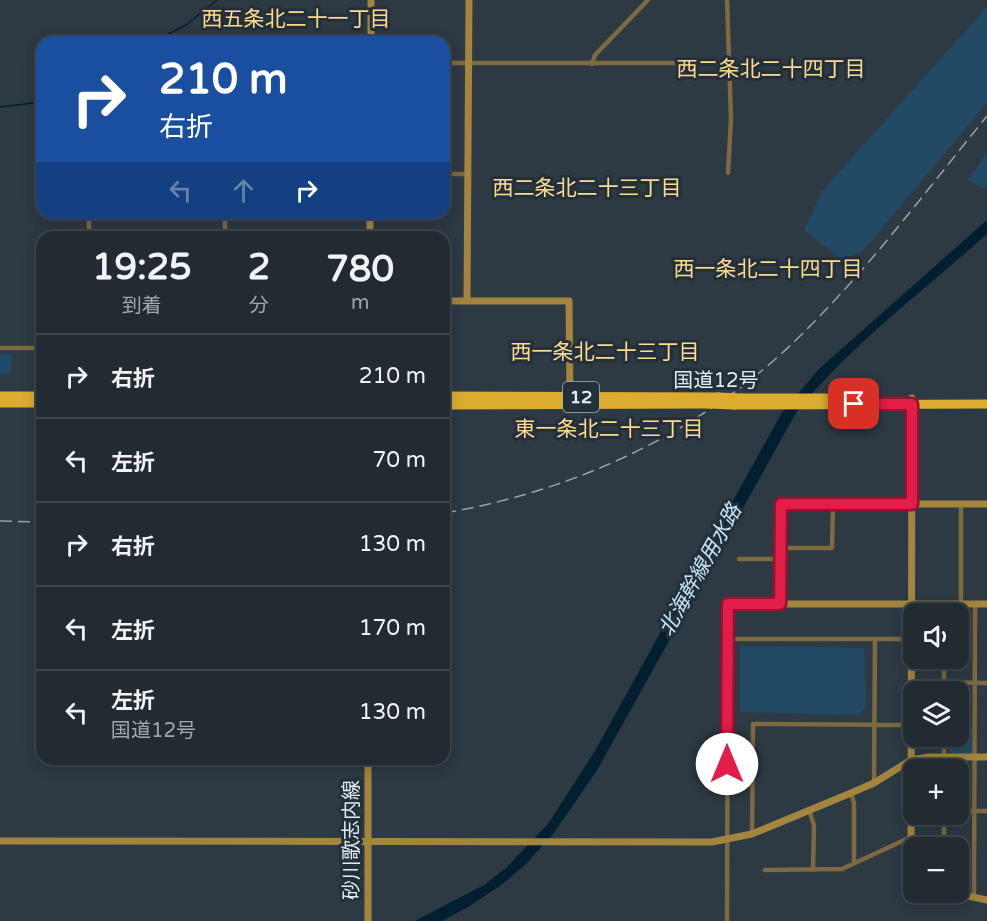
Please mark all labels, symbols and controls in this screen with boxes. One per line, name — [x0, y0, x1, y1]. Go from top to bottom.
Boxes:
district label: 西五条北二十一丁目 — [202, 7, 391, 32]
text: 210 m — [159, 54, 288, 105]
district label: 西二条北二十四丁目 — [677, 57, 866, 82]
icon: right — [60, 60, 138, 138]
text: 右折 — [159, 111, 213, 144]
icon: left — [164, 174, 197, 207]
icon: ahead — [227, 174, 260, 207]
icon: right — [290, 174, 323, 207]
district label: 西二条北二十三丁目 — [493, 176, 682, 201]
text: 19:25 — [92, 246, 192, 289]
text: 2 — [248, 246, 270, 289]
text: 780 — [326, 248, 394, 291]
district label: 西一条北二十四丁目 — [674, 257, 863, 282]
text: m — [351, 291, 369, 315]
text: 到着 — [122, 294, 162, 318]
text: 分 — [249, 294, 269, 318]
district label: 西一条北二十三丁目 — [511, 340, 700, 365]
icon: right — [60, 360, 93, 393]
text: 210 m — [359, 363, 426, 389]
text: 右折 — [111, 366, 155, 392]
street label: 国道12号 — [673, 369, 759, 393]
pin — [828, 378, 879, 429]
road number: 12 — [563, 382, 599, 412]
icon: arrive — [837, 387, 870, 420]
district label: 東一条北二十三丁目 — [515, 417, 704, 442]
icon: left — [60, 444, 93, 477]
text: 70 m — [372, 447, 426, 473]
text: 左折 — [111, 450, 155, 476]
water label: 北海幹線用水路 — [654, 498, 748, 641]
icon: right — [60, 528, 93, 561]
text: 130 m — [359, 531, 426, 557]
text: 右折 — [111, 534, 155, 560]
map controls — [903, 603, 969, 903]
button: sound — [903, 603, 969, 669]
icon: left — [60, 612, 93, 645]
text: 170 m — [359, 615, 426, 641]
text: 左折 — [111, 618, 155, 644]
button: layers — [903, 681, 969, 747]
text: 左折 — [111, 688, 155, 714]
icon: left — [60, 696, 93, 729]
text: 130 m — [359, 699, 426, 725]
text: 国道12号 — [111, 719, 196, 743]
position arrow — [695, 732, 759, 796]
button: + — [903, 759, 969, 825]
street label: 砂川歌志内線 — [340, 780, 364, 900]
button: − — [903, 837, 969, 903]

